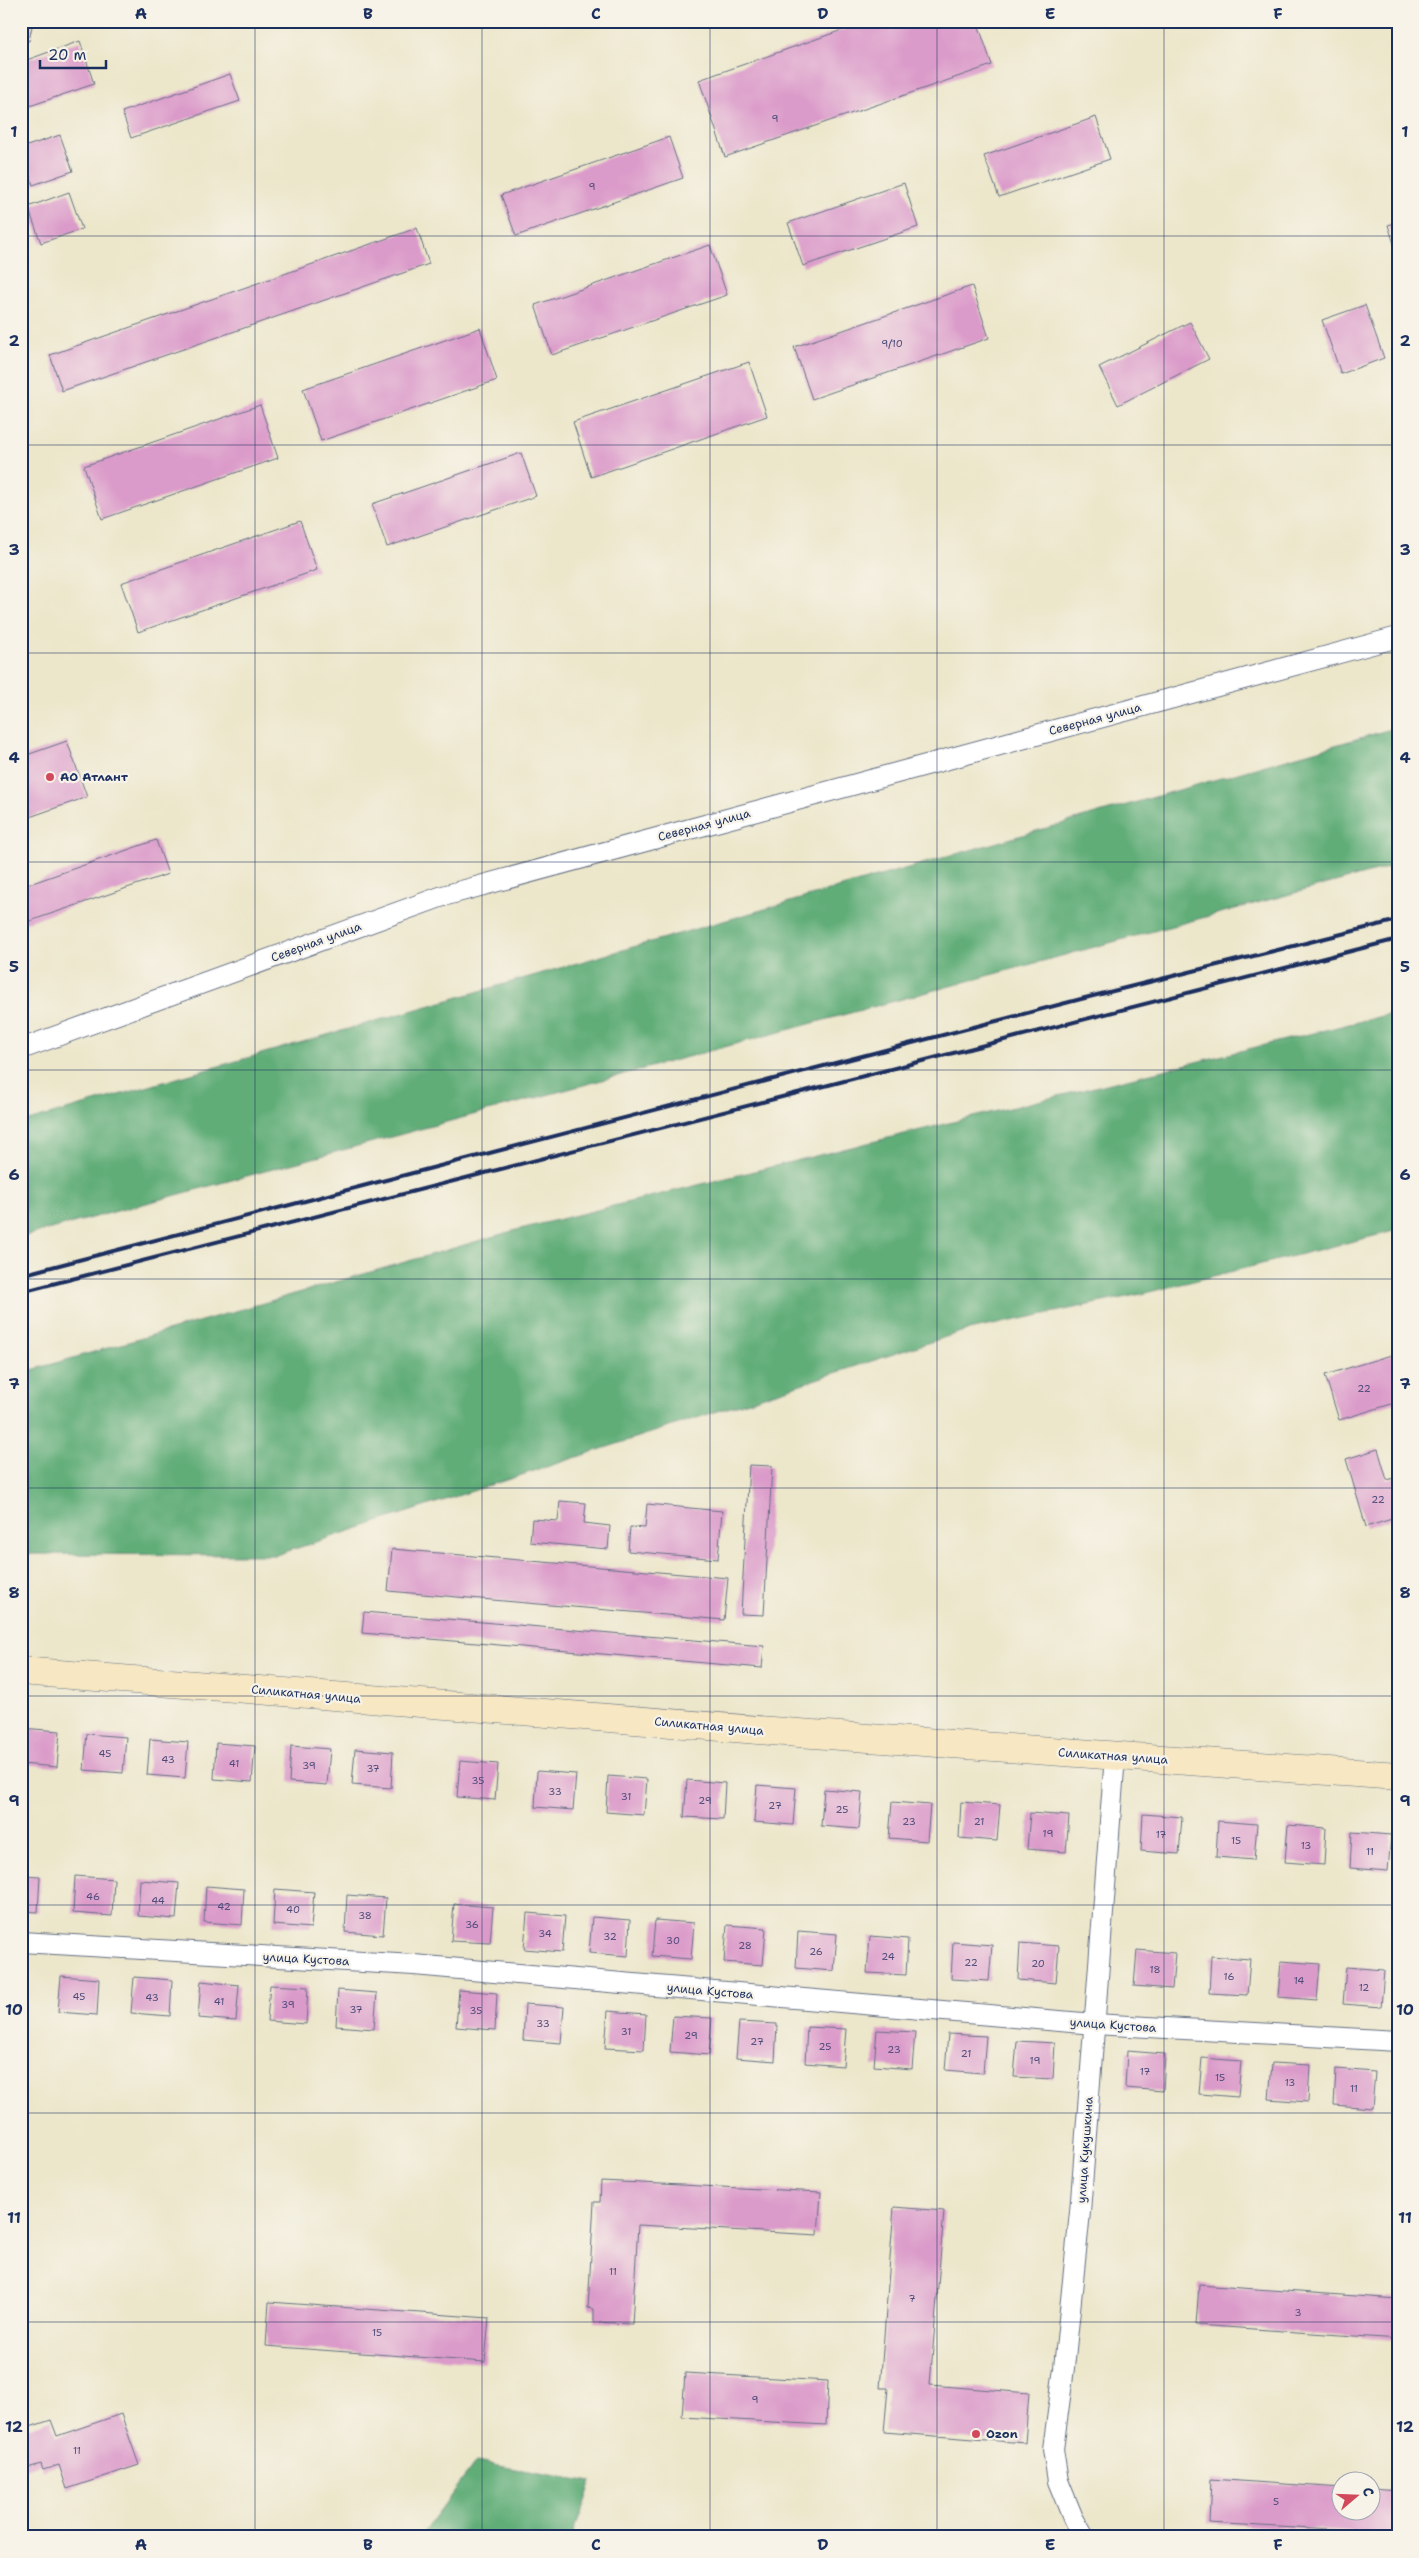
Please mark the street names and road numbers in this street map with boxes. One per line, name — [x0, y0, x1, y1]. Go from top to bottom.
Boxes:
street label: Северная улица — [1047, 699, 1143, 739]
street label: Северная улица — [656, 805, 752, 845]
street label: Северная улица — [269, 918, 364, 966]
street label: Силикатная улица — [251, 1681, 362, 1707]
street label: Силикатная улица — [654, 1713, 765, 1739]
street label: Силикатная улица — [1058, 1744, 1169, 1768]
street label: улица Кустова — [262, 1949, 350, 1969]
street label: улица Кустова — [666, 1979, 755, 2003]
street label: улица Кустова — [1069, 2014, 1157, 2036]
street label: улица Кукушкина — [1073, 2096, 1097, 2204]

